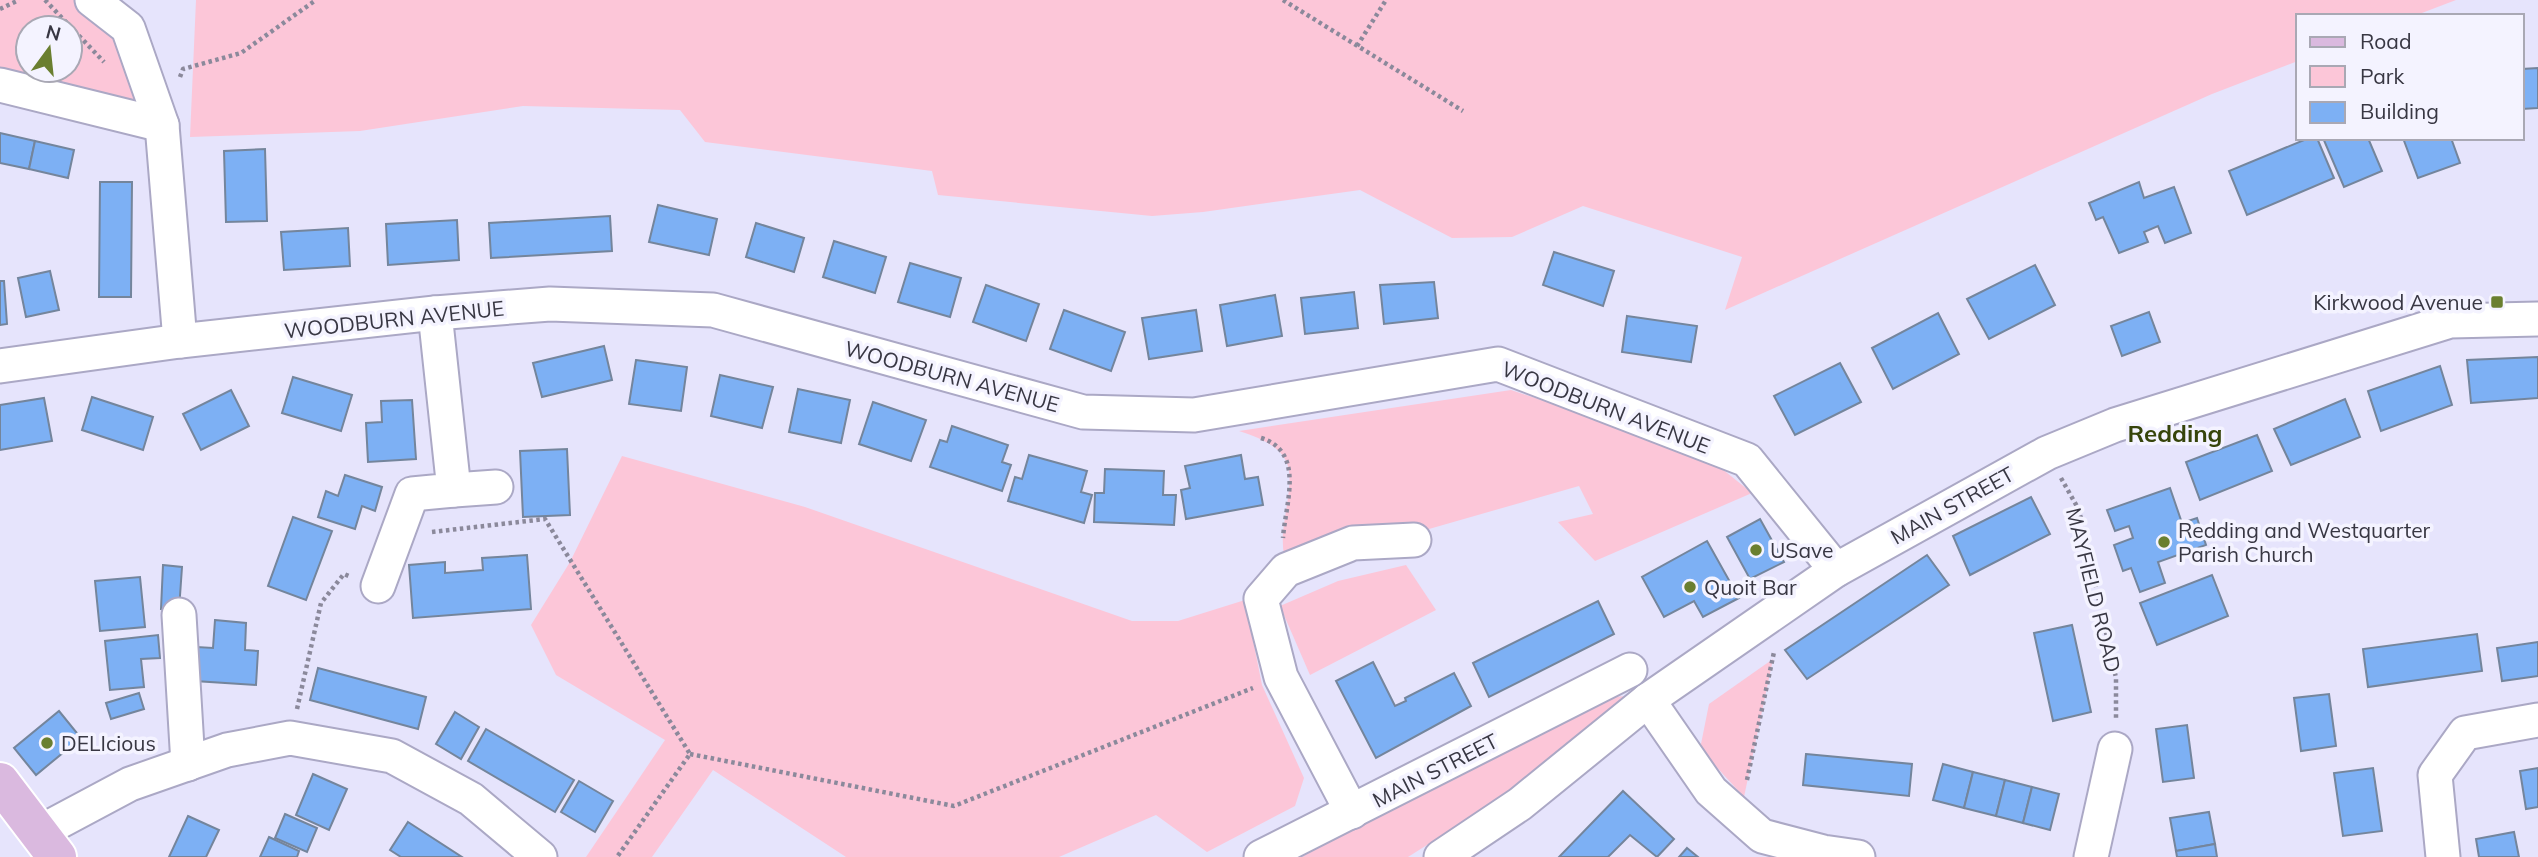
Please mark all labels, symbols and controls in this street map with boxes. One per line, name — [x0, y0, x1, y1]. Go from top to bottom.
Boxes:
north arrow — [14, 14, 84, 84]
legend — [2296, 14, 2524, 140]
text: N — [43, 19, 63, 46]
text: Road — [2360, 28, 2411, 54]
text: Park — [2360, 63, 2404, 89]
text: Building — [2360, 98, 2439, 124]
place label: Kirkwood Avenue — [2313, 289, 2483, 315]
marker: Kirkwood Avenue — [2489, 294, 2505, 310]
street label: WOODBURN AVENUE — [283, 295, 505, 343]
street label: WOODBURN AVENUE — [842, 335, 1062, 417]
street label: WOODBURN AVENUE — [1498, 355, 1714, 459]
district label: Redding — [2127, 418, 2223, 448]
street label: MAIN STREET — [1886, 460, 2019, 550]
street label: MAYFIELD ROAD — [2061, 505, 2127, 675]
place label: Redding and Westquarter Parish Church — [2178, 517, 2431, 567]
marker: Redding and Westquarter Parish Church — [2156, 534, 2172, 550]
place label: USave — [1770, 537, 1833, 563]
marker: USave — [1748, 542, 1764, 558]
place label: Quoit Bar — [1704, 574, 1797, 600]
marker: Quoit Bar — [1682, 579, 1698, 595]
street label: MAIN STREET — [1368, 727, 1502, 813]
place label: DELIcious — [61, 730, 156, 756]
marker: DELIcious — [39, 735, 55, 751]

